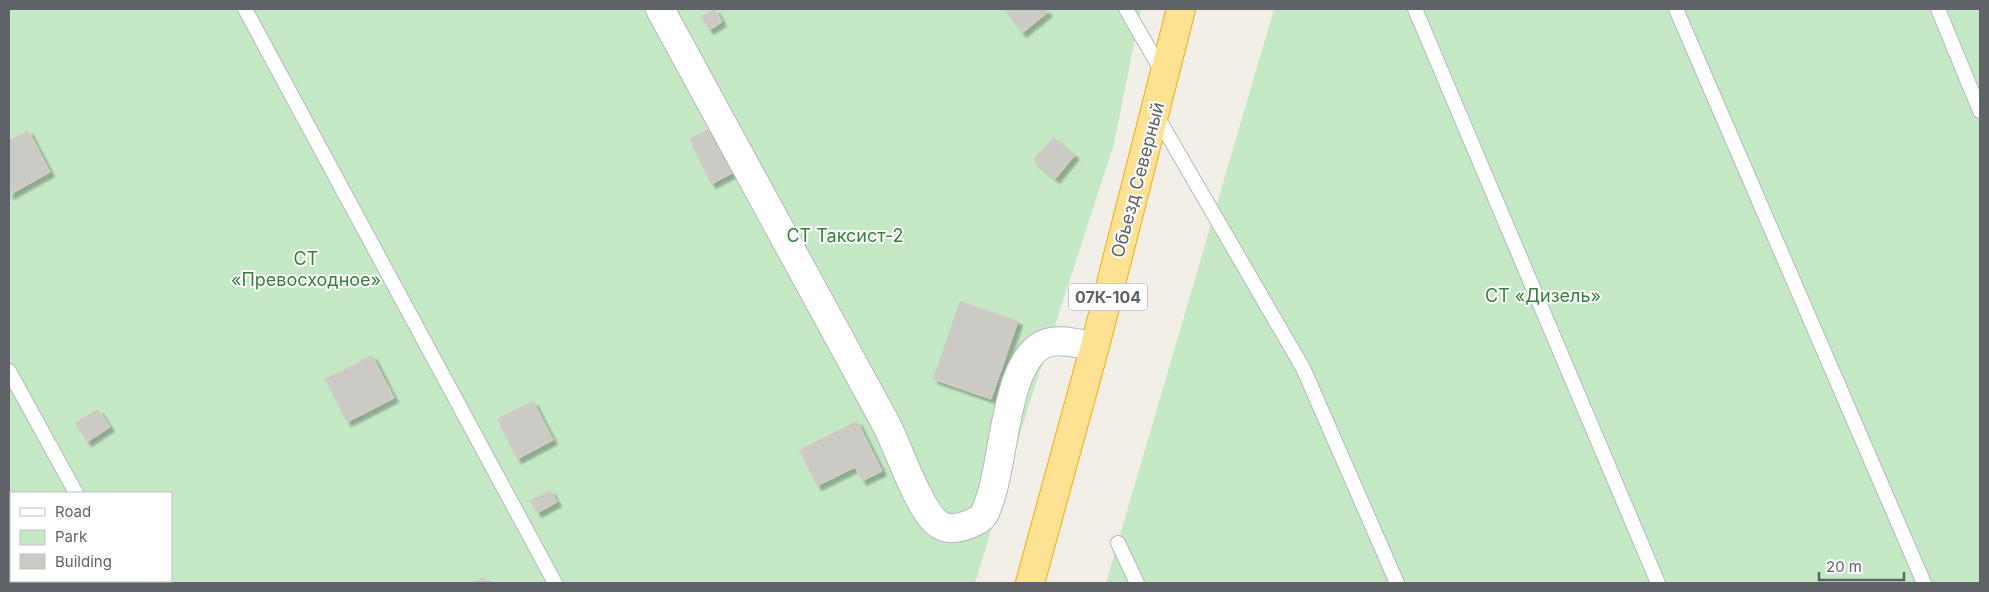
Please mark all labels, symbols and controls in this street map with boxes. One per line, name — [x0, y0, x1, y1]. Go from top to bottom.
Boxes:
street label: Обьезд Северный — [1107, 100, 1168, 260]
park label: СТ Таксист-2 — [786, 225, 904, 246]
park label: СТ «Превосходное» — [231, 248, 381, 290]
road number: 07К-104 — [1069, 284, 1147, 310]
park label: СТ «Дизель» — [1485, 285, 1601, 306]
legend — [10, 492, 172, 582]
text: Road — [55, 502, 91, 521]
text: Park — [55, 527, 88, 546]
scale bar — [1819, 550, 1904, 582]
text: Building — [55, 552, 112, 571]
text: 20 m — [1826, 557, 1862, 576]

